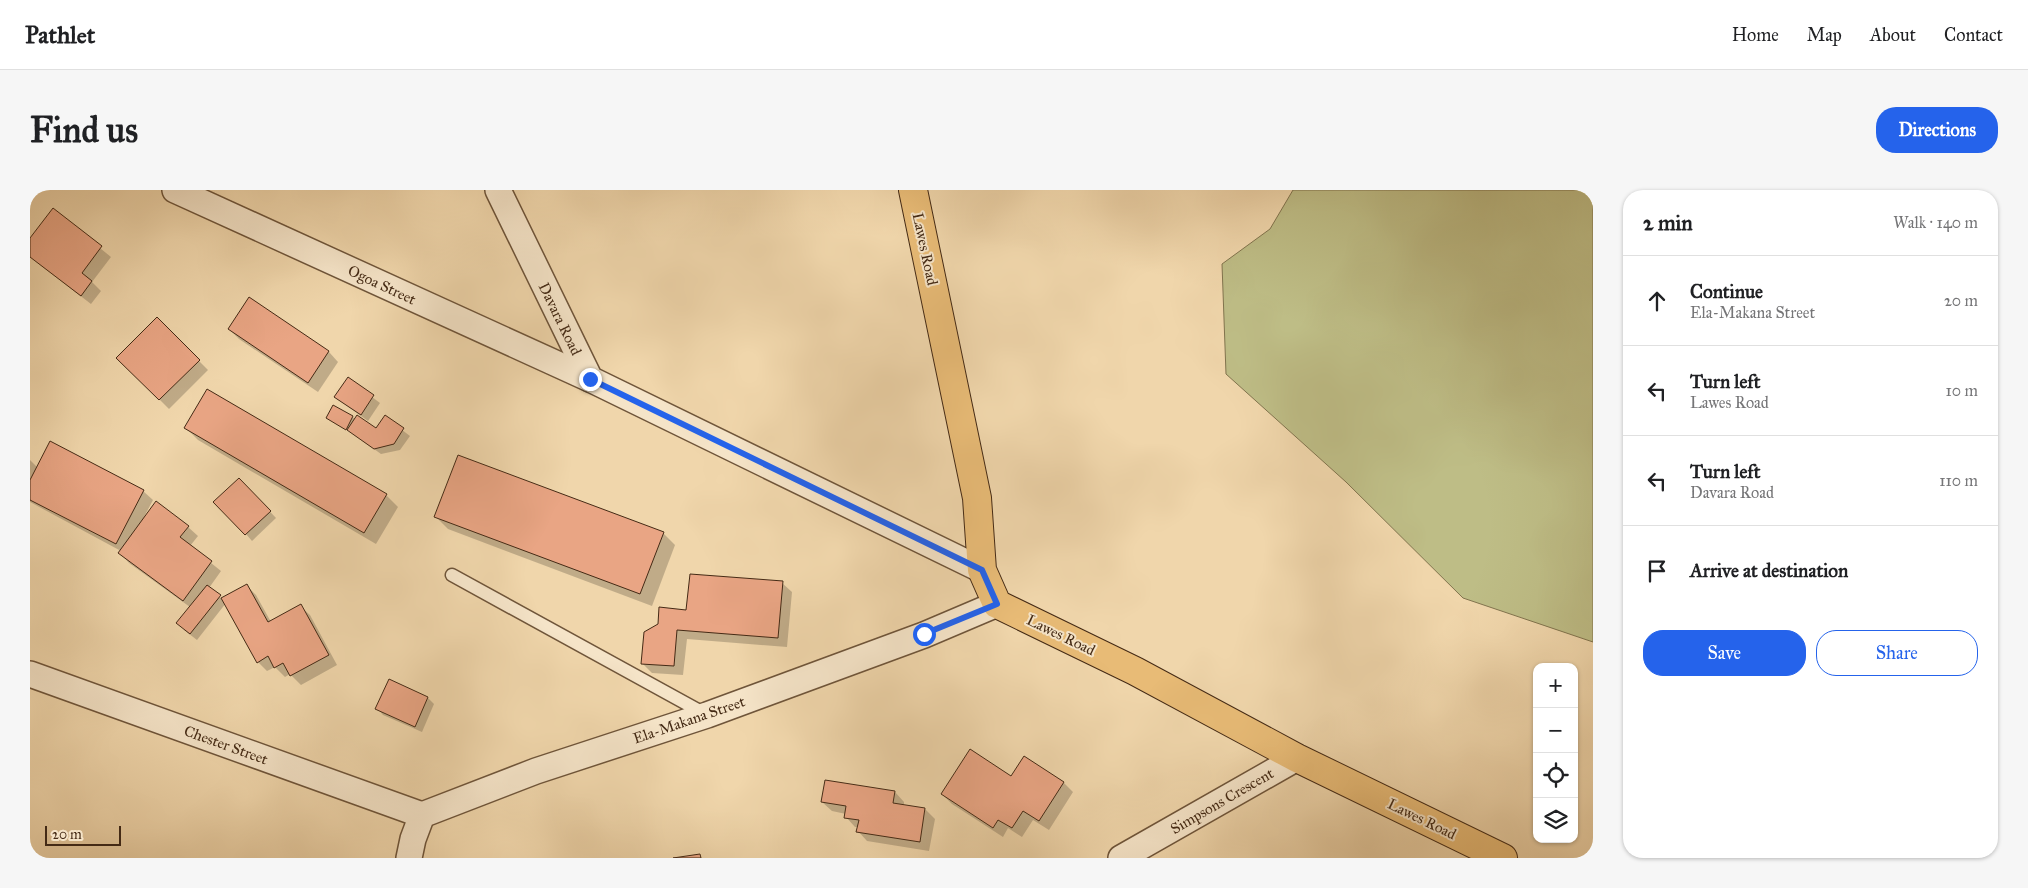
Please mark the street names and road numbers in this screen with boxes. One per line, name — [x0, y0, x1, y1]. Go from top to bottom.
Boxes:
street label: Lawes Road — [909, 211, 942, 287]
street label: Ogoa Street — [345, 261, 419, 309]
street label: Davara Road — [535, 280, 586, 359]
street label: Lawes Road — [1024, 611, 1099, 659]
street label: Ela-Makana Street — [631, 692, 748, 748]
street label: Chester Street — [182, 722, 271, 769]
street label: Simpsons Crescent — [1167, 764, 1277, 838]
street label: Lawes Road — [1385, 795, 1460, 843]

